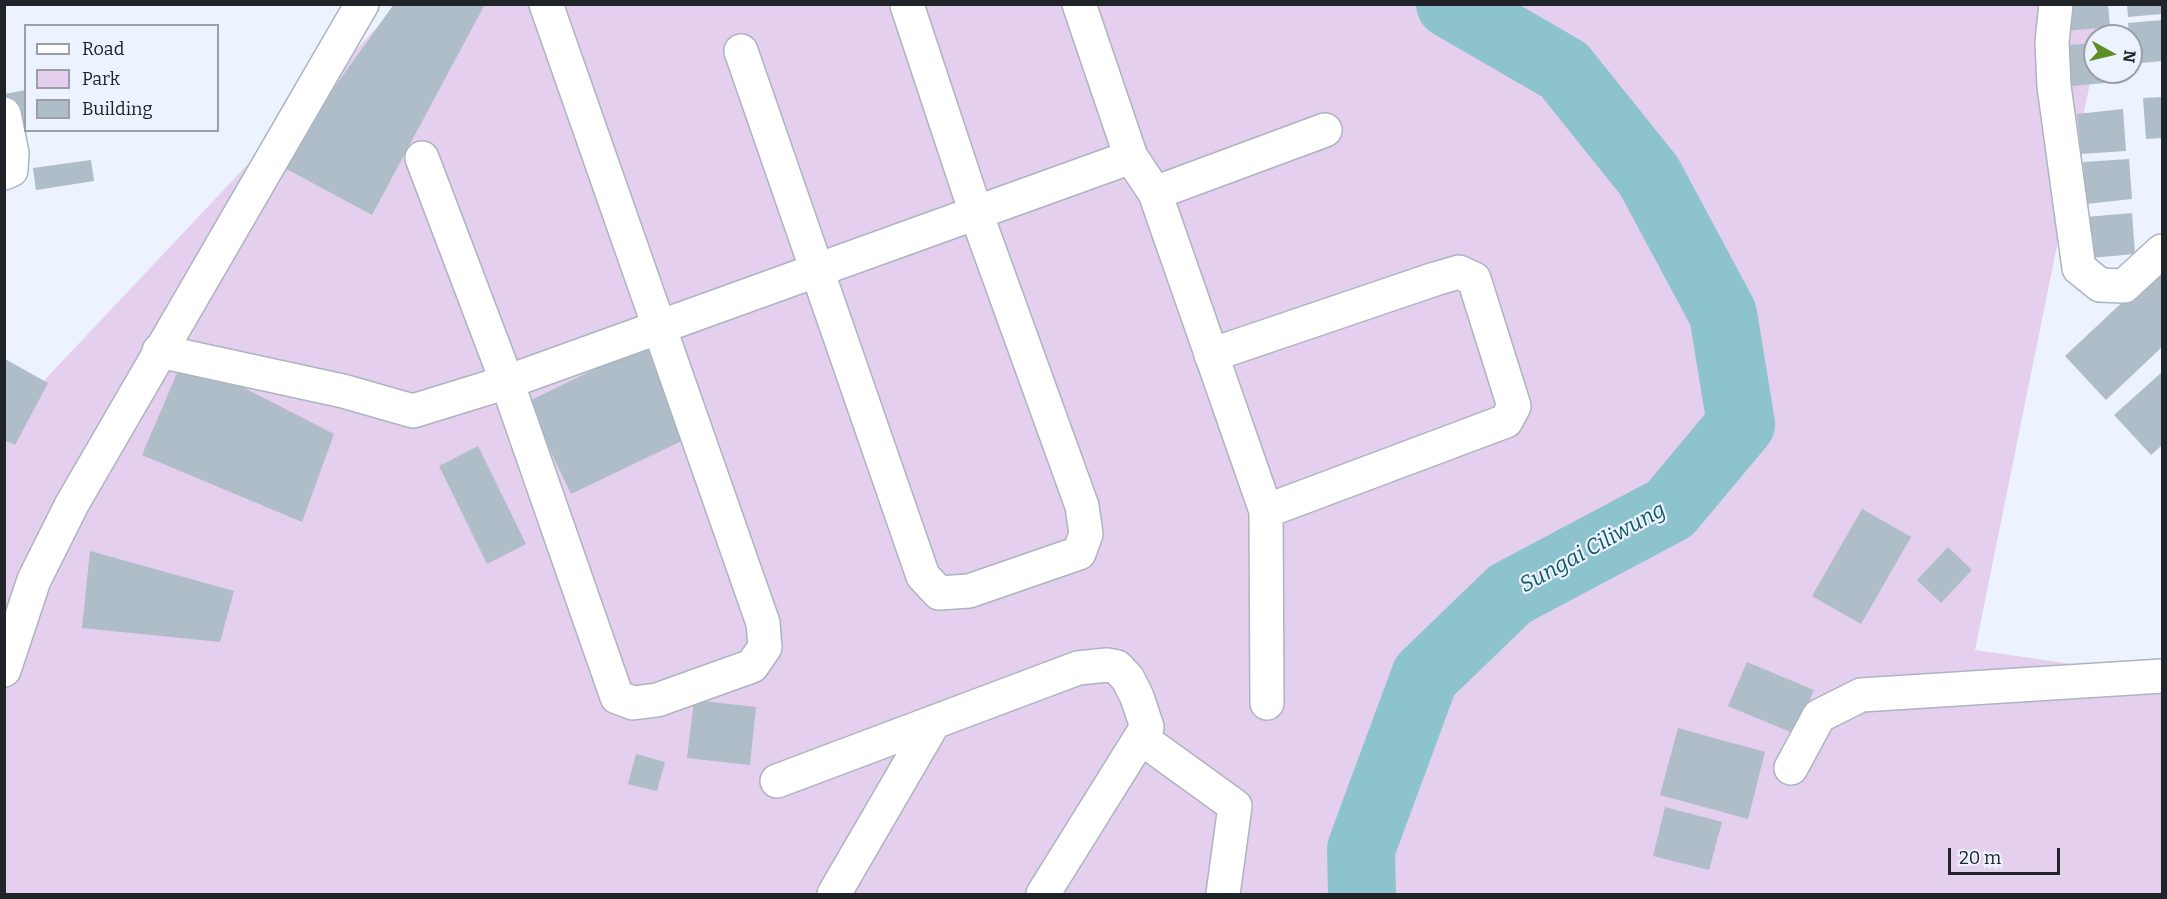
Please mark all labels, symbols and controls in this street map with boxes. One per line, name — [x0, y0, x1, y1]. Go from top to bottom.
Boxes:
legend — [24, 24, 219, 132]
north arrow — [2083, 24, 2143, 84]
text: Road — [82, 38, 124, 60]
text: N — [2119, 49, 2140, 64]
text: Park — [82, 68, 120, 90]
text: Building — [82, 98, 153, 120]
water label: Sungai Ciliwung — [1515, 497, 1671, 599]
scale bar — [1951, 836, 2064, 874]
text: 20 m — [1959, 847, 2001, 869]

